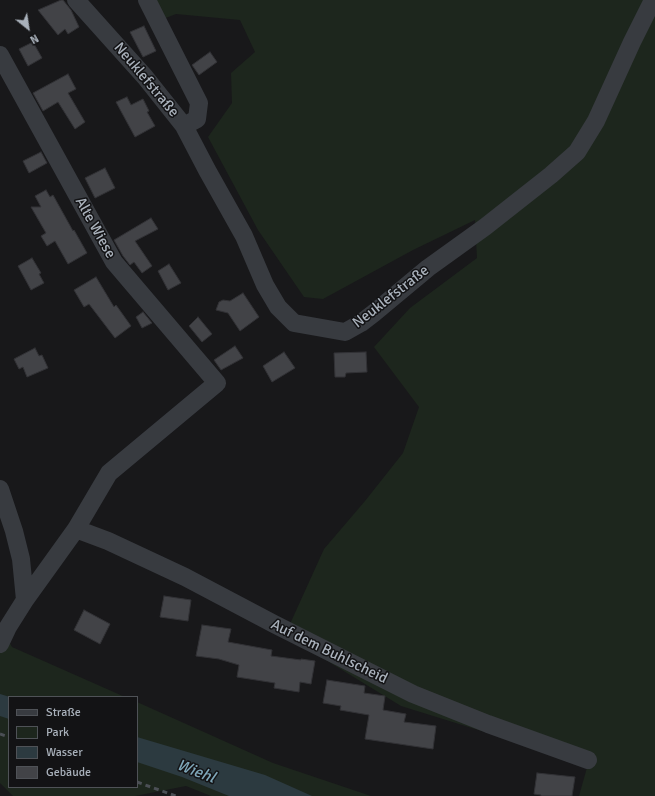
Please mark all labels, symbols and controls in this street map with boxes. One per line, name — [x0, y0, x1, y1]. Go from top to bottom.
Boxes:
north arrow — [8, 8, 48, 48]
text: N — [28, 31, 41, 46]
street label: Neuklefstraße — [110, 39, 182, 121]
street label: Alte Wiese — [71, 194, 119, 262]
street label: Neuklefstraße — [349, 262, 433, 332]
street label: Auf dem Buhlscheid — [268, 616, 390, 688]
legend — [8, 696, 138, 788]
text: Straße — [46, 705, 81, 720]
text: Park — [46, 725, 69, 740]
text: Wasser — [46, 745, 83, 760]
water label: Wiehl — [174, 756, 218, 788]
text: Gebäude — [46, 765, 91, 780]

